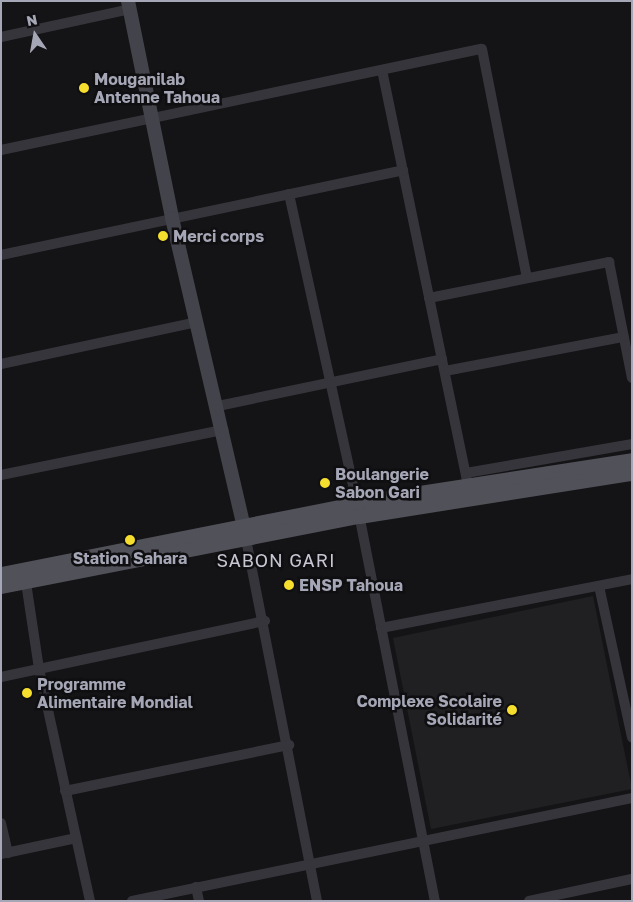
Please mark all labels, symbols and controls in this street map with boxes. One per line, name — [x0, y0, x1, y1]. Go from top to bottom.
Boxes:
north arrow — [10, 10, 60, 60]
text: N — [25, 10, 39, 29]
place label: Mouganilab Antenne Tahoua — [94, 69, 220, 107]
marker: Mouganilab Antenne Tahoua — [78, 82, 90, 94]
place label: Merci corps — [173, 226, 264, 246]
marker: Merci corps — [157, 230, 169, 242]
place label: Boulangerie Sabon Gari — [335, 464, 429, 502]
marker: Boulangerie Sabon Gari — [319, 477, 331, 489]
marker: Station Sahara — [124, 534, 136, 546]
place label: Station Sahara — [73, 548, 187, 568]
district label: SABON GARI — [215, 549, 337, 571]
place label: ENSP Tahoua — [299, 575, 403, 595]
marker: ENSP Tahoua — [283, 579, 295, 591]
place label: Programme Alimentaire Mondial — [37, 674, 193, 712]
marker: Programme Alimentaire Mondial — [21, 687, 33, 699]
place label: Complexe Scolaire Solidarité — [356, 691, 502, 729]
marker: Complexe Scolaire Solidarité — [506, 704, 518, 716]

